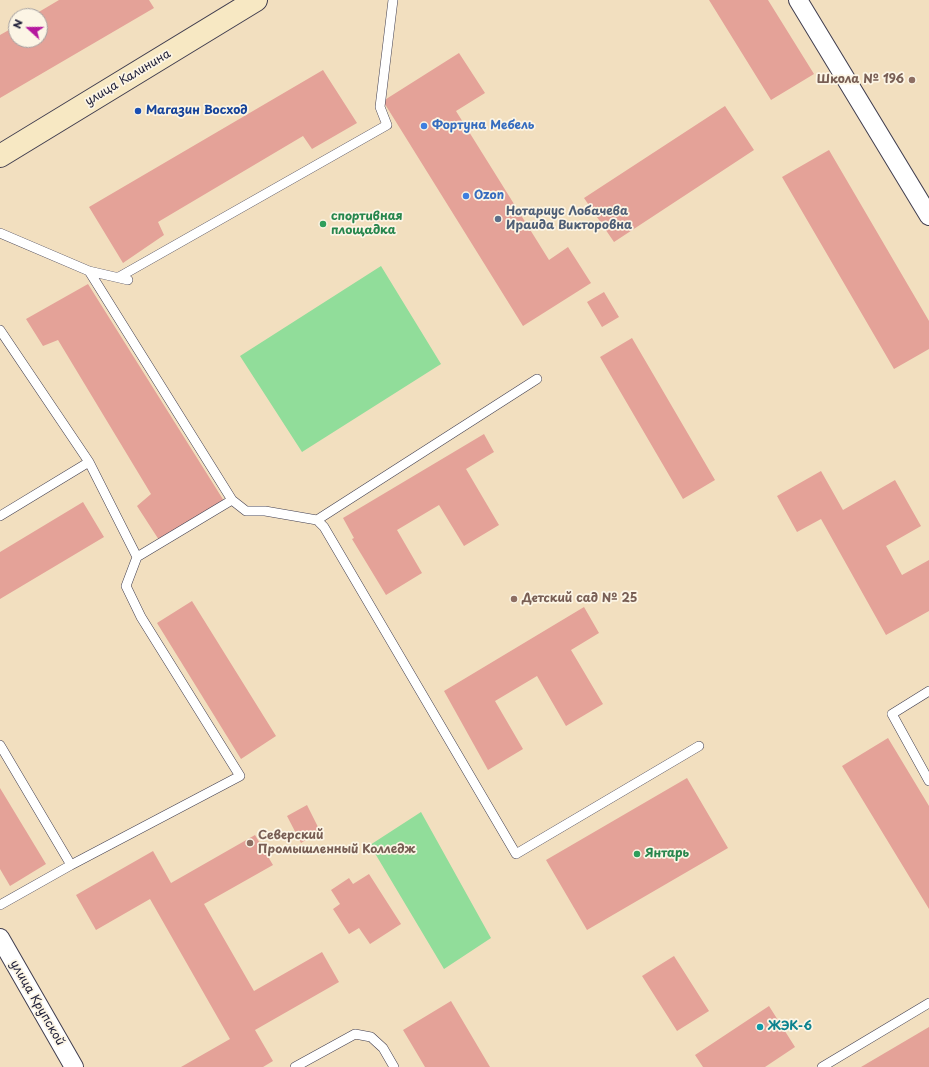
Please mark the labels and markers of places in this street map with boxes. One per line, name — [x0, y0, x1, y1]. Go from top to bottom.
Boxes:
place label: Школа № 196 — [817, 73, 904, 87]
marker: Школа № 196 — [907, 75, 917, 85]
place label: Магазин Восход — [146, 104, 248, 118]
marker: Магазин Восход — [133, 106, 143, 116]
place label: Фортуна Мебель — [432, 119, 534, 133]
marker: Фортуна Мебель — [419, 121, 429, 131]
place label: Ozon — [474, 189, 504, 203]
marker: Ozon — [461, 191, 471, 201]
place label: Нотариус Лобачева Ираида Викторовна — [506, 205, 632, 233]
place label: спортивная площадка — [331, 210, 403, 238]
marker: Нотариус Лобачева Ираида Викторовна — [493, 214, 503, 224]
marker: спортивная площадка — [318, 219, 328, 229]
place label: Детский сад № 25 — [522, 592, 637, 606]
marker: Детский сад № 25 — [509, 594, 519, 604]
place label: Северский Промышленный Колледж — [258, 829, 416, 857]
marker: Северский Промышленный Колледж — [245, 838, 255, 848]
place label: Янтарь — [645, 847, 689, 861]
marker: Янтарь — [632, 849, 642, 859]
place label: ЖЭК-6 — [768, 1020, 812, 1034]
marker: ЖЭК-6 — [755, 1022, 765, 1032]

